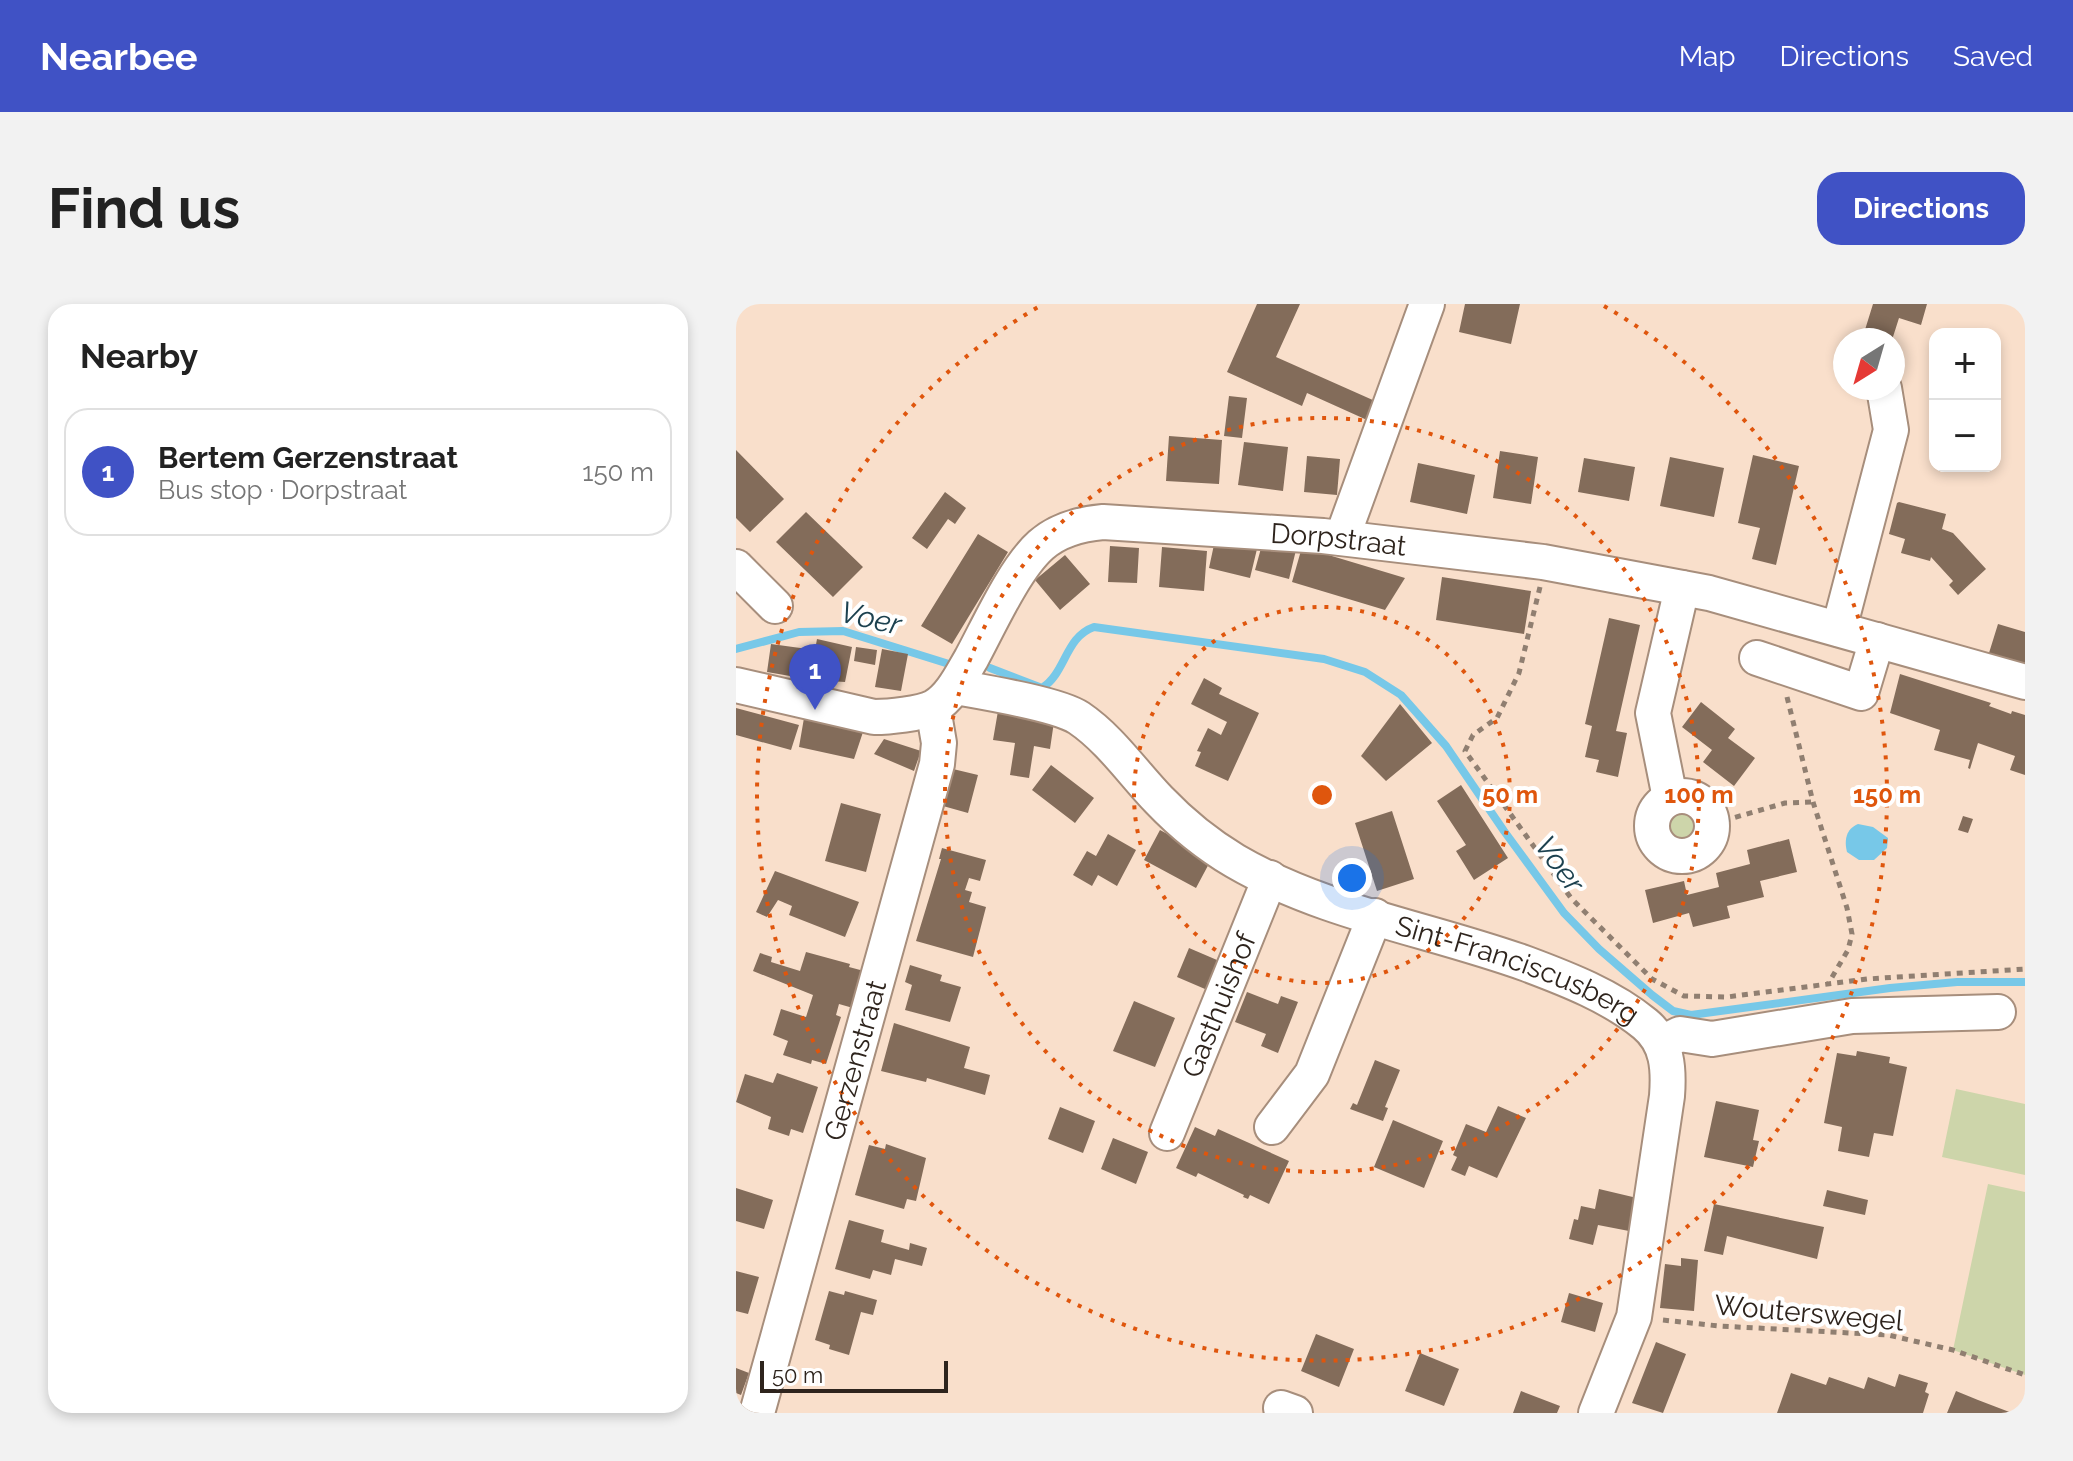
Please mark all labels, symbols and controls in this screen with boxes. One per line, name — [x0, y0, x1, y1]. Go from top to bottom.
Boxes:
text: Nearbee — [40, 34, 198, 79]
text: Map — [1679, 40, 1736, 73]
text: Directions — [1780, 40, 1909, 73]
text: Saved — [1953, 40, 2033, 73]
button: Directions — [1817, 172, 2025, 245]
text: Find us — [48, 175, 240, 241]
north arrow — [1833, 328, 1905, 400]
map controls — [1929, 328, 2001, 472]
button: + — [1929, 328, 2001, 400]
text: Nearby — [80, 336, 198, 376]
button: − — [1929, 400, 2001, 472]
text: Bertem Gerzenstraat — [158, 440, 458, 475]
text: 1 — [102, 457, 114, 487]
text: 150 m — [582, 457, 654, 487]
text: Bus stop · Dorpstraat — [158, 475, 407, 505]
street label: Dorpstraat — [1270, 516, 1409, 562]
water label: Voer — [837, 594, 906, 642]
pin: 1 — [789, 644, 841, 710]
text: 50 m — [1482, 780, 1538, 809]
text: 100 m — [1664, 780, 1734, 809]
text: 150 m — [1853, 780, 1921, 809]
centre of rings — [1308, 781, 1336, 809]
water label: Voer — [1528, 829, 1593, 900]
your location — [1332, 858, 1372, 898]
street label: Sint-Franciscusberg — [1392, 908, 1646, 1031]
street label: Gasthuishof — [1175, 926, 1263, 1082]
street label: Gerzenstraat — [817, 976, 893, 1144]
street label: Wouterswegel — [1713, 1288, 1905, 1338]
scale bar — [760, 1357, 948, 1393]
text: 50 m — [772, 1362, 823, 1388]

